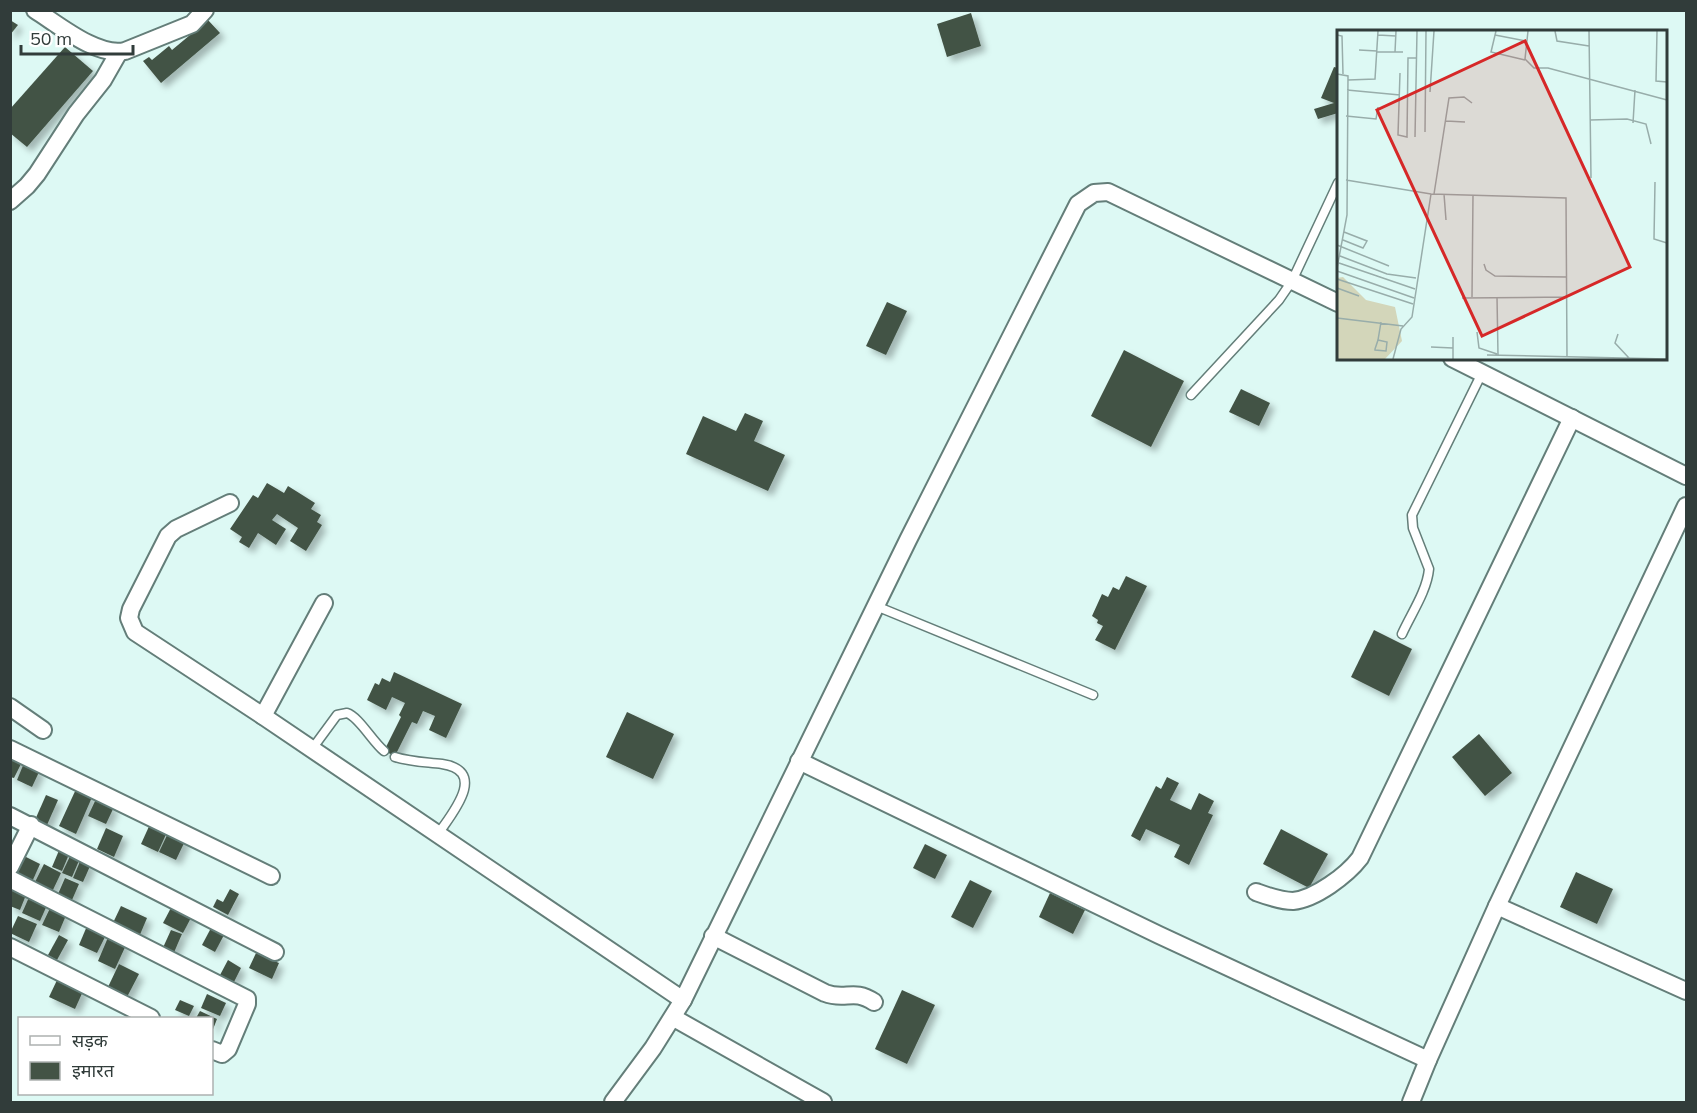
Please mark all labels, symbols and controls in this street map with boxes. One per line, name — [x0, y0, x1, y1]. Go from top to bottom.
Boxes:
scale bar — [21, 18, 134, 56]
text: 50 m — [30, 27, 72, 50]
inset map — [1337, 30, 1667, 360]
legend — [18, 1017, 213, 1095]
text: सड़क — [72, 1029, 109, 1052]
text: इमारत — [72, 1059, 115, 1082]

